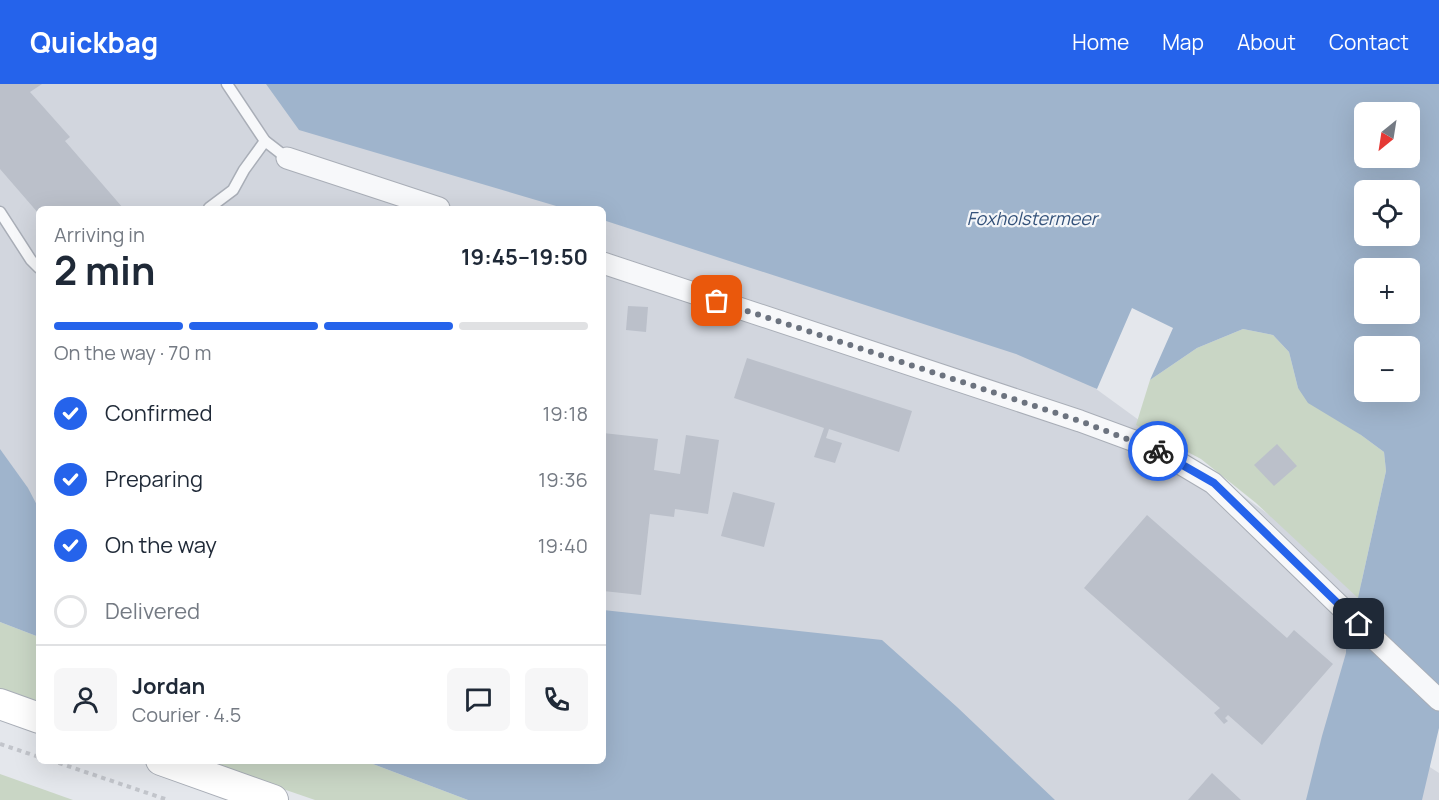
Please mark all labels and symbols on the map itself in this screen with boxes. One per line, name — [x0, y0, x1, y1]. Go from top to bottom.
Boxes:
north arrow — [1354, 102, 1420, 168]
water label: Foxholstermeer — [967, 206, 1100, 230]
pin — [691, 275, 742, 326]
courier — [1128, 421, 1188, 481]
pin — [1333, 598, 1384, 649]

